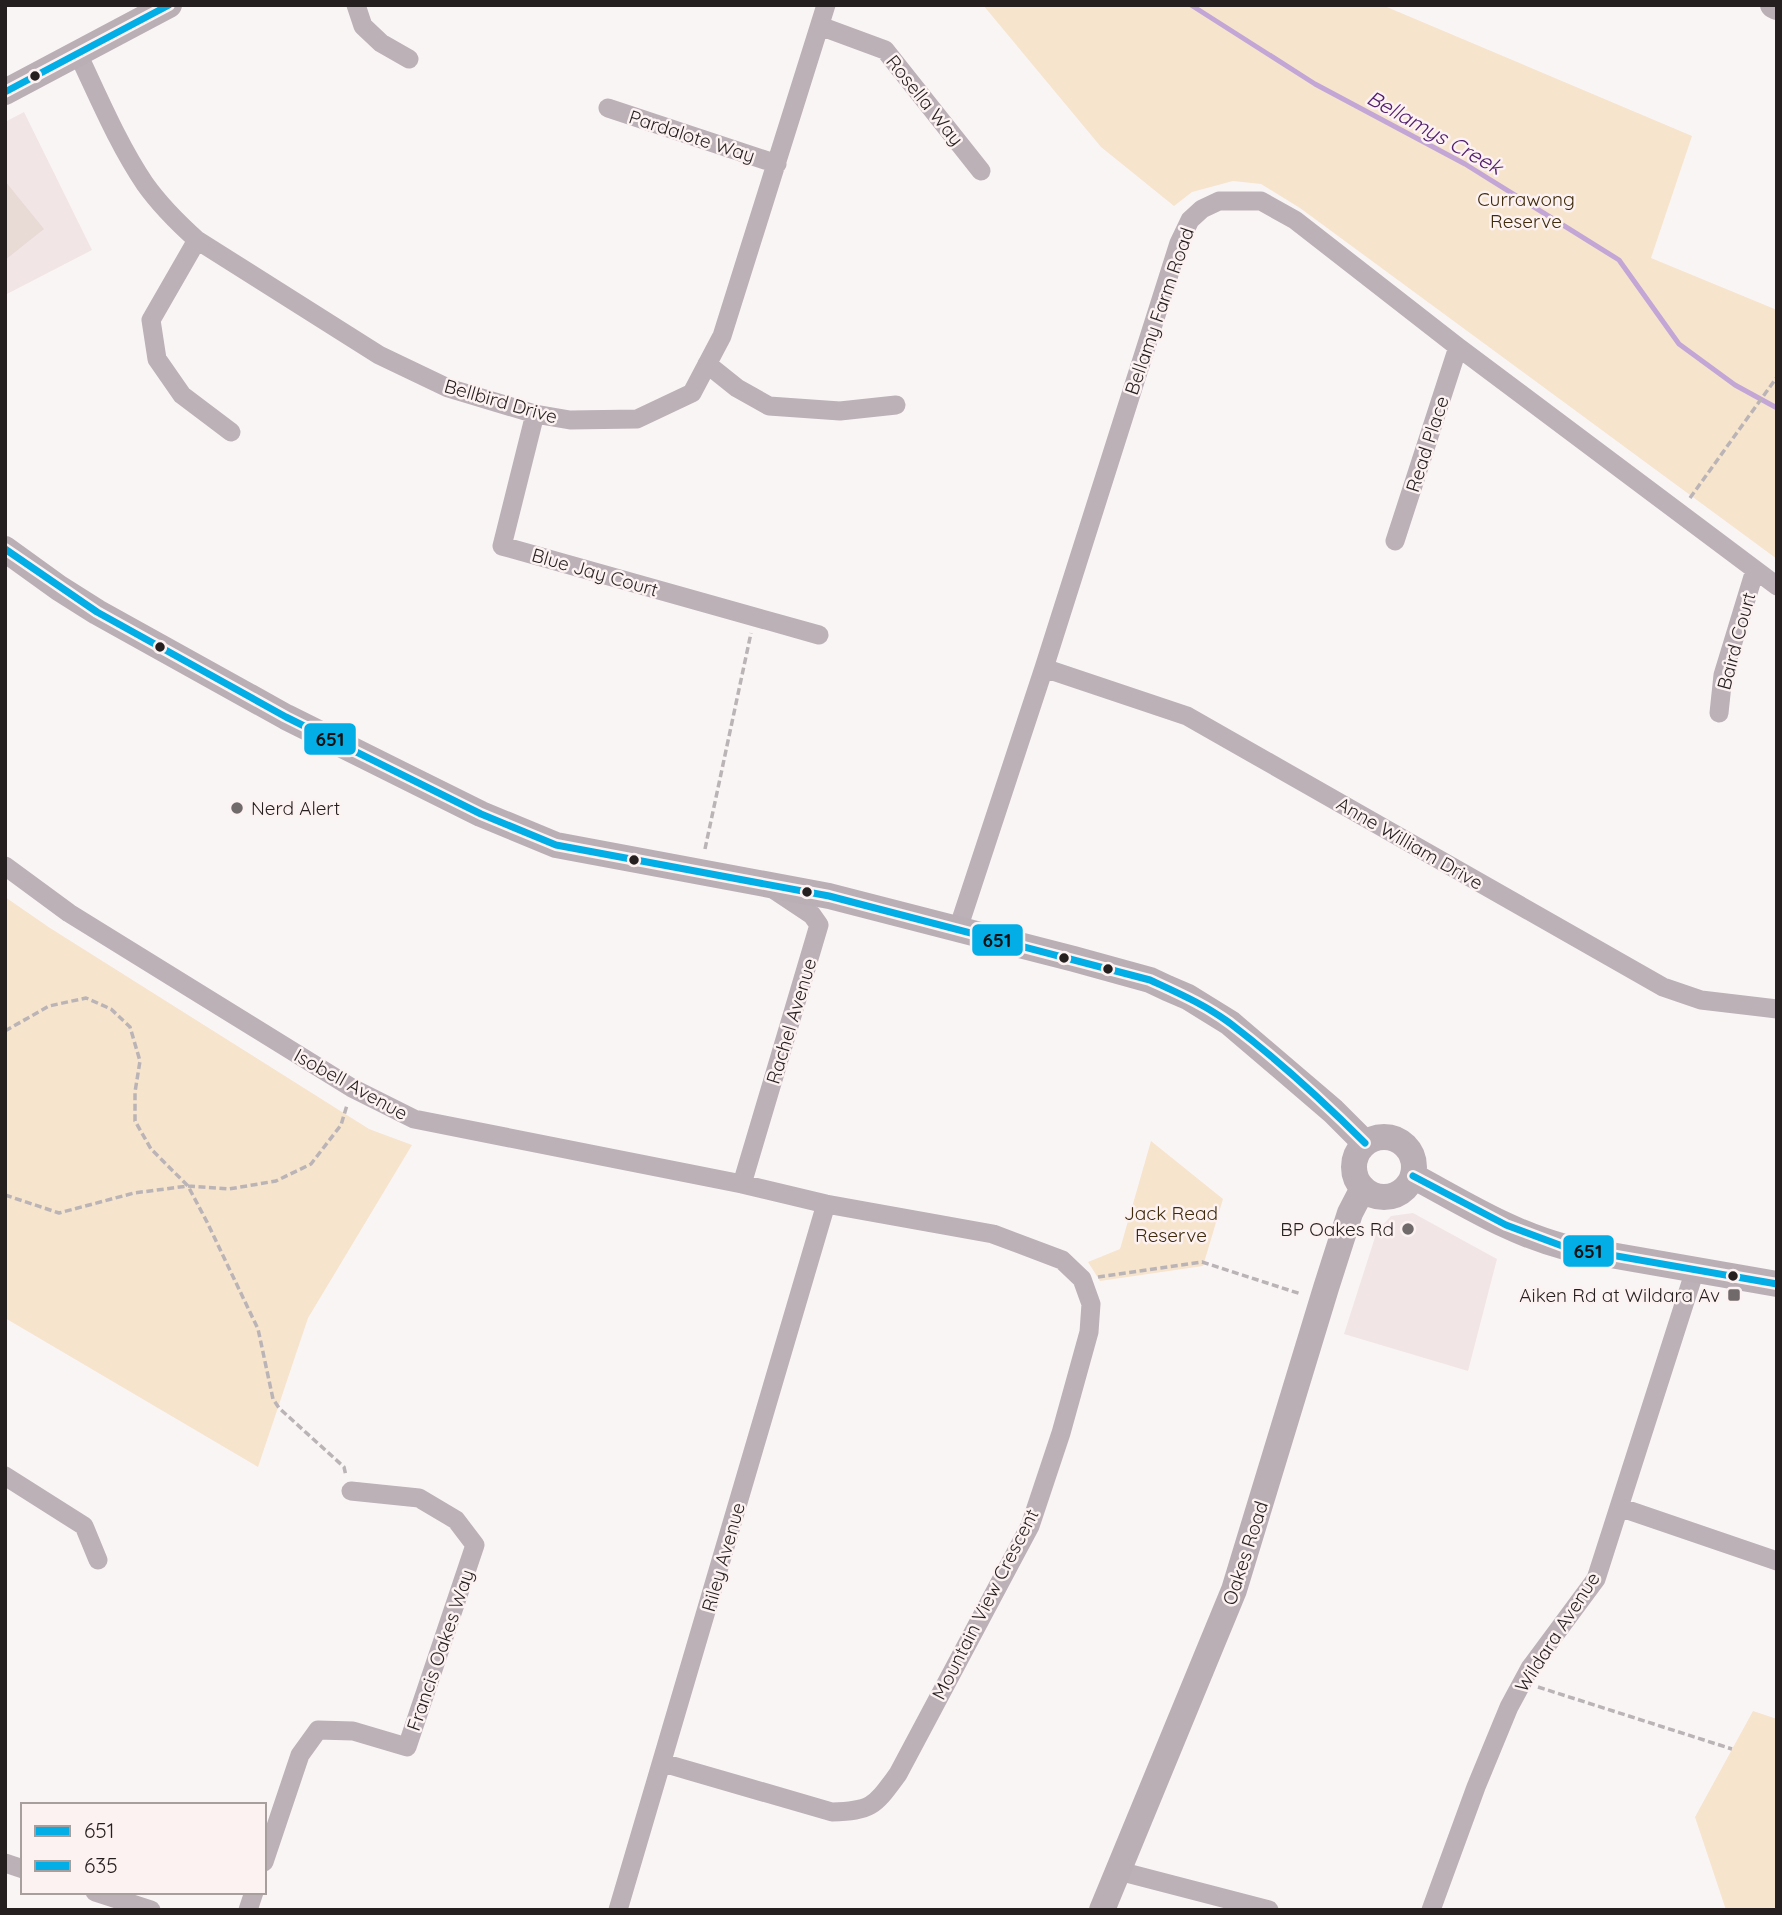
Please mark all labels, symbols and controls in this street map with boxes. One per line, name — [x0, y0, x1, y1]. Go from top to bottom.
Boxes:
street label: Rosella Way — [881, 50, 969, 150]
unlabelled marker — [28, 69, 42, 83]
water label: Bellamys Creek — [1363, 84, 1509, 181]
street label: Pardalote Way — [626, 104, 758, 168]
park label: Currawong Reserve — [1477, 187, 1575, 233]
street label: Bellamy Farm Road — [1119, 224, 1199, 398]
street label: Bellbird Drive — [442, 373, 560, 429]
street label: Read Place — [1400, 393, 1454, 495]
street label: Blue Jay Court — [529, 543, 661, 601]
street label: Baird Court — [1711, 590, 1761, 692]
unlabelled marker — [153, 640, 167, 654]
line badge: 651 — [303, 722, 357, 756]
text: 651 — [316, 727, 344, 751]
street label: Anne William Drive — [1332, 791, 1488, 895]
place label: Nerd Alert — [251, 796, 340, 820]
marker: Nerd Alert — [229, 800, 245, 816]
unlabelled marker — [627, 853, 641, 867]
unlabelled marker — [800, 885, 814, 899]
line badge: 651 — [971, 923, 1024, 957]
text: 651 — [983, 928, 1011, 952]
unlabelled marker — [1057, 951, 1071, 965]
street label: Rachel Avenue — [760, 955, 822, 1087]
unlabelled marker — [1101, 962, 1115, 976]
street label: Isobell Avenue — [290, 1043, 412, 1125]
park label: Jack Read Reserve — [1124, 1201, 1218, 1247]
place label: BP Oakes Rd — [1280, 1217, 1394, 1241]
marker: BP Oakes Rd — [1400, 1221, 1416, 1237]
line badge: 651 — [1562, 1234, 1615, 1268]
text: 651 — [1574, 1239, 1602, 1263]
unlabelled marker — [1726, 1269, 1740, 1283]
place label: Aiken Rd at Wildara Av — [1519, 1283, 1720, 1307]
marker: Aiken Rd at Wildara Av — [1726, 1287, 1742, 1303]
street label: Oakes Road — [1217, 1498, 1273, 1608]
street label: Riley Avenue — [696, 1500, 750, 1614]
street label: Mountain View Crescent — [926, 1505, 1044, 1703]
street label: Francis Oakes Way — [401, 1566, 479, 1734]
street label: Wildara Avenue — [1509, 1567, 1605, 1697]
legend — [21, 1803, 266, 1894]
text: 651 — [84, 1817, 115, 1843]
text: 635 — [84, 1852, 118, 1878]

